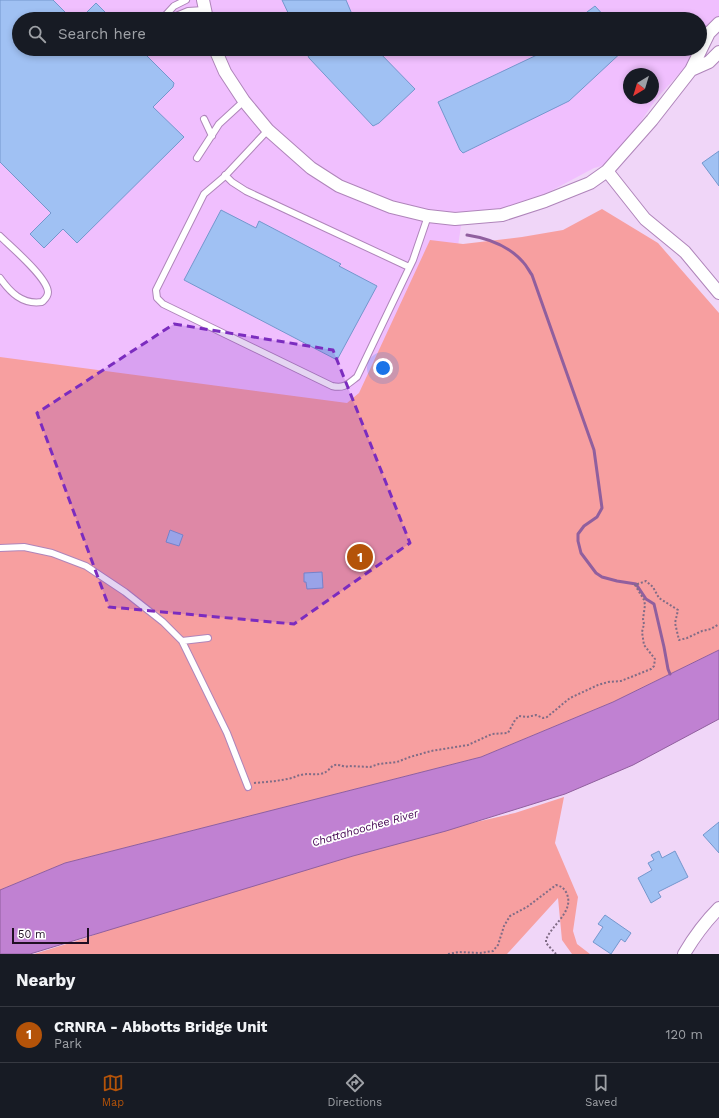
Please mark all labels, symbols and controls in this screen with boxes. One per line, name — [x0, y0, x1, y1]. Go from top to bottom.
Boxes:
search box — [12, 12, 707, 56]
icon: search — [26, 23, 48, 45]
text: Search here — [58, 25, 146, 43]
north arrow — [623, 68, 659, 104]
your location — [373, 358, 393, 378]
pin: 1 — [347, 542, 373, 572]
water label: Chattahoochee River — [310, 806, 420, 849]
scale bar — [12, 926, 89, 945]
text: 50 m — [18, 928, 45, 941]
text: Nearby — [16, 970, 75, 990]
text: CRNRA - Abbotts Bridge Unit — [54, 1018, 267, 1036]
text: 1 — [26, 1027, 32, 1042]
text: 120 m — [665, 1027, 703, 1042]
text: Park — [54, 1036, 82, 1051]
tab: Map — [102, 1072, 124, 1109]
tab: Directions — [328, 1072, 382, 1109]
tab: Saved — [585, 1072, 617, 1109]

